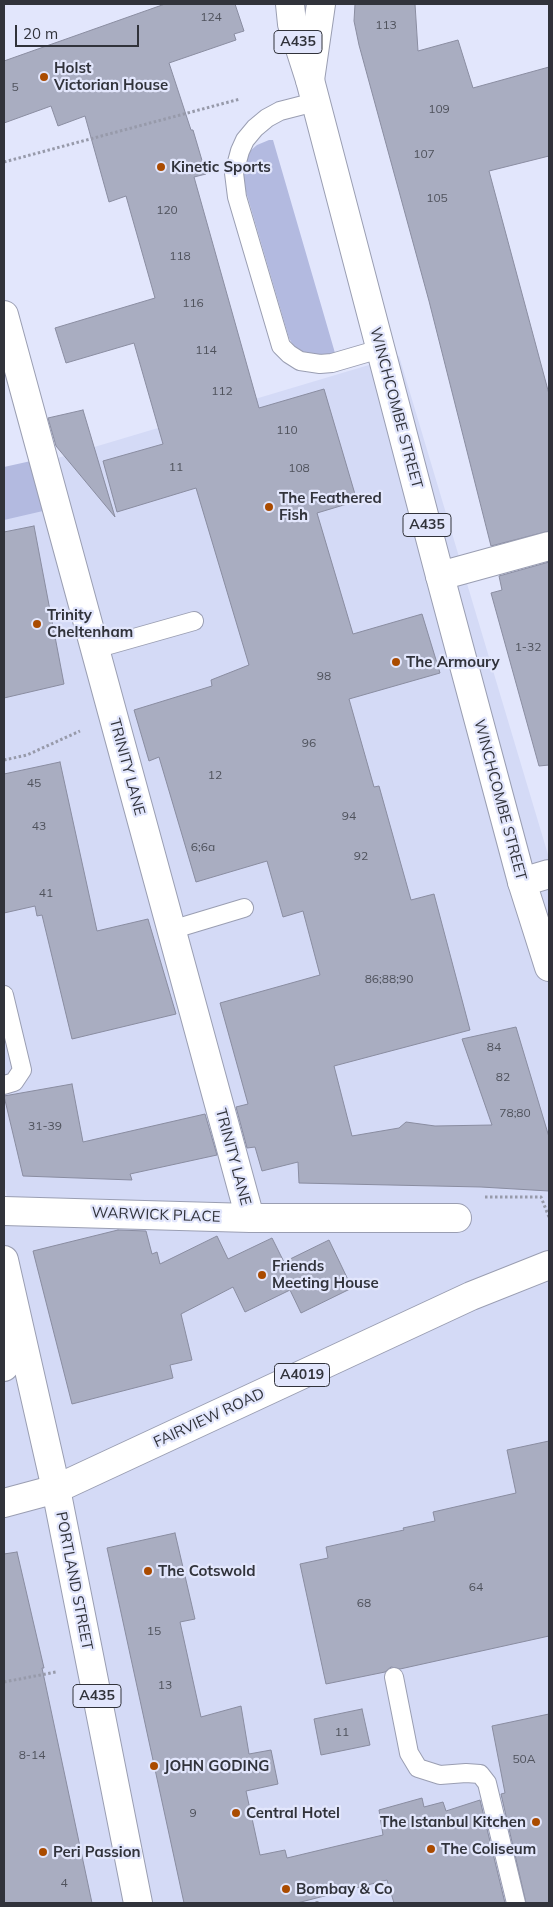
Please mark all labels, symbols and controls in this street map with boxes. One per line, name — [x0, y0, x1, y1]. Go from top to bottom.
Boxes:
house number: 124 — [200, 10, 222, 24]
scale bar — [18, 15, 141, 47]
house number: 113 — [375, 18, 397, 32]
text: 20 m — [23, 24, 58, 43]
road number: A435 — [274, 31, 322, 54]
place label: Holst Victorian House — [54, 59, 168, 94]
marker: Holst Victorian House — [38, 71, 50, 83]
house number: 5 — [11, 80, 19, 94]
house number: 109 — [428, 102, 450, 116]
house number: 107 — [413, 147, 435, 161]
place label: Kinetic Sports — [171, 158, 271, 176]
marker: Kinetic Sports — [155, 161, 167, 173]
house number: 105 — [426, 191, 448, 205]
house number: 120 — [156, 203, 178, 217]
house number: 118 — [169, 249, 191, 263]
house number: 116 — [182, 296, 204, 310]
street label: WINCHCOMBE STREET — [366, 326, 426, 490]
house number: 114 — [195, 343, 217, 357]
house number: 112 — [211, 384, 233, 398]
house number: 110 — [276, 423, 298, 437]
house number: 11 — [169, 460, 183, 474]
house number: 108 — [288, 461, 310, 475]
place label: The Feathered Fish — [279, 489, 382, 524]
marker: The Feathered Fish — [263, 501, 275, 513]
road number: A435 — [403, 514, 451, 536]
place label: Trinity Cheltenham — [47, 606, 133, 641]
marker: Trinity Cheltenham — [31, 618, 43, 630]
house number: 1-32 — [515, 640, 541, 654]
place label: The Armoury — [406, 653, 500, 671]
marker: The Armoury — [390, 656, 402, 668]
house number: 98 — [317, 669, 331, 683]
street label: TRINITY LANE — [105, 717, 149, 817]
street label: WINCHCOMBE STREET — [470, 718, 530, 882]
house number: 96 — [302, 736, 316, 750]
house number: 12 — [208, 768, 222, 782]
house number: 45 — [27, 776, 41, 790]
house number: 94 — [342, 809, 356, 823]
house number: 43 — [32, 819, 46, 833]
house number: 6;6a — [191, 840, 215, 854]
house number: 92 — [354, 849, 368, 863]
house number: 41 — [39, 886, 53, 900]
house number: 86;88;90 — [365, 972, 413, 986]
house number: 84 — [487, 1040, 501, 1054]
house number: 82 — [496, 1070, 510, 1084]
house number: 78;80 — [499, 1106, 531, 1120]
street label: TRINITY LANE — [211, 1107, 255, 1207]
house number: 31-39 — [28, 1119, 62, 1133]
street label: WARWICK PLACE — [91, 1204, 221, 1226]
place label: Friends Meeting House — [272, 1257, 379, 1292]
marker: Friends Meeting House — [256, 1269, 268, 1281]
road number: A4019 — [274, 1364, 330, 1386]
street label: FAIRVIEW ROAD — [151, 1384, 267, 1452]
street label: PORTLAND STREET — [52, 1510, 96, 1652]
place label: The Cotswold — [158, 1562, 255, 1580]
marker: The Cotswold — [142, 1565, 154, 1577]
house number: 64 — [469, 1580, 483, 1594]
house number: 68 — [357, 1596, 371, 1610]
house number: 15 — [147, 1624, 161, 1638]
house number: 13 — [158, 1678, 172, 1692]
road number: A435 — [73, 1684, 121, 1708]
house number: 11 — [335, 1725, 349, 1739]
house number: 8-14 — [19, 1748, 45, 1762]
house number: 50A — [512, 1752, 536, 1766]
place label: JOHN GODING — [164, 1757, 269, 1775]
marker: JOHN GODING — [148, 1760, 160, 1772]
place label: Central Hotel — [246, 1804, 340, 1822]
house number: 9 — [189, 1806, 197, 1820]
marker: Central Hotel — [230, 1807, 242, 1819]
place label: The Istanbul Kitchen — [380, 1813, 526, 1831]
marker: The Istanbul Kitchen — [530, 1816, 542, 1828]
place label: The Coliseum — [441, 1840, 536, 1858]
place label: Peri Passion — [53, 1843, 141, 1861]
marker: The Coliseum — [425, 1843, 437, 1855]
marker: Peri Passion — [37, 1846, 49, 1858]
house number: 4 — [60, 1876, 68, 1890]
place label: Bombay & Co — [296, 1880, 393, 1898]
marker: Bombay & Co — [280, 1883, 292, 1895]

